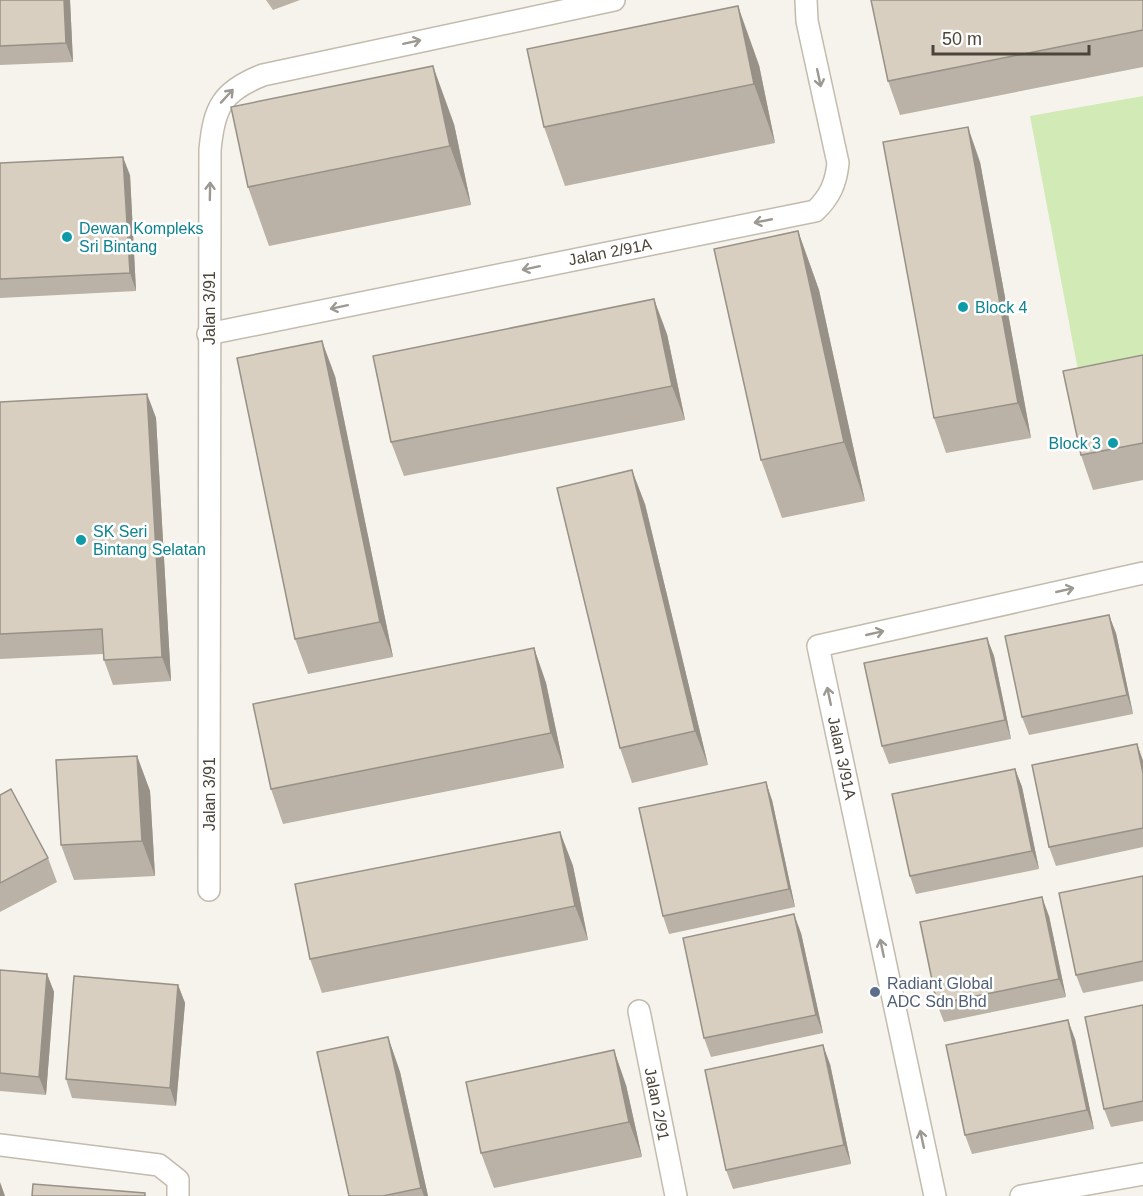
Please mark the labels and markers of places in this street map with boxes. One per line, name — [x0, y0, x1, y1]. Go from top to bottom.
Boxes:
place label: Dewan Kompleks Sri Bintang — [79, 220, 204, 255]
marker: Dewan Kompleks Sri Bintang — [60, 230, 74, 244]
place label: Block 4 — [975, 299, 1028, 316]
marker: Block 4 — [956, 300, 970, 314]
place label: Block 3 — [1049, 435, 1101, 452]
marker: Block 3 — [1106, 436, 1120, 450]
place label: SK Seri Bintang Selatan — [93, 523, 206, 558]
marker: SK Seri Bintang Selatan — [74, 533, 88, 547]
place label: Radiant Global ADC Sdn Bhd — [887, 975, 993, 1010]
marker: Radiant Global ADC Sdn Bhd — [868, 985, 882, 999]

